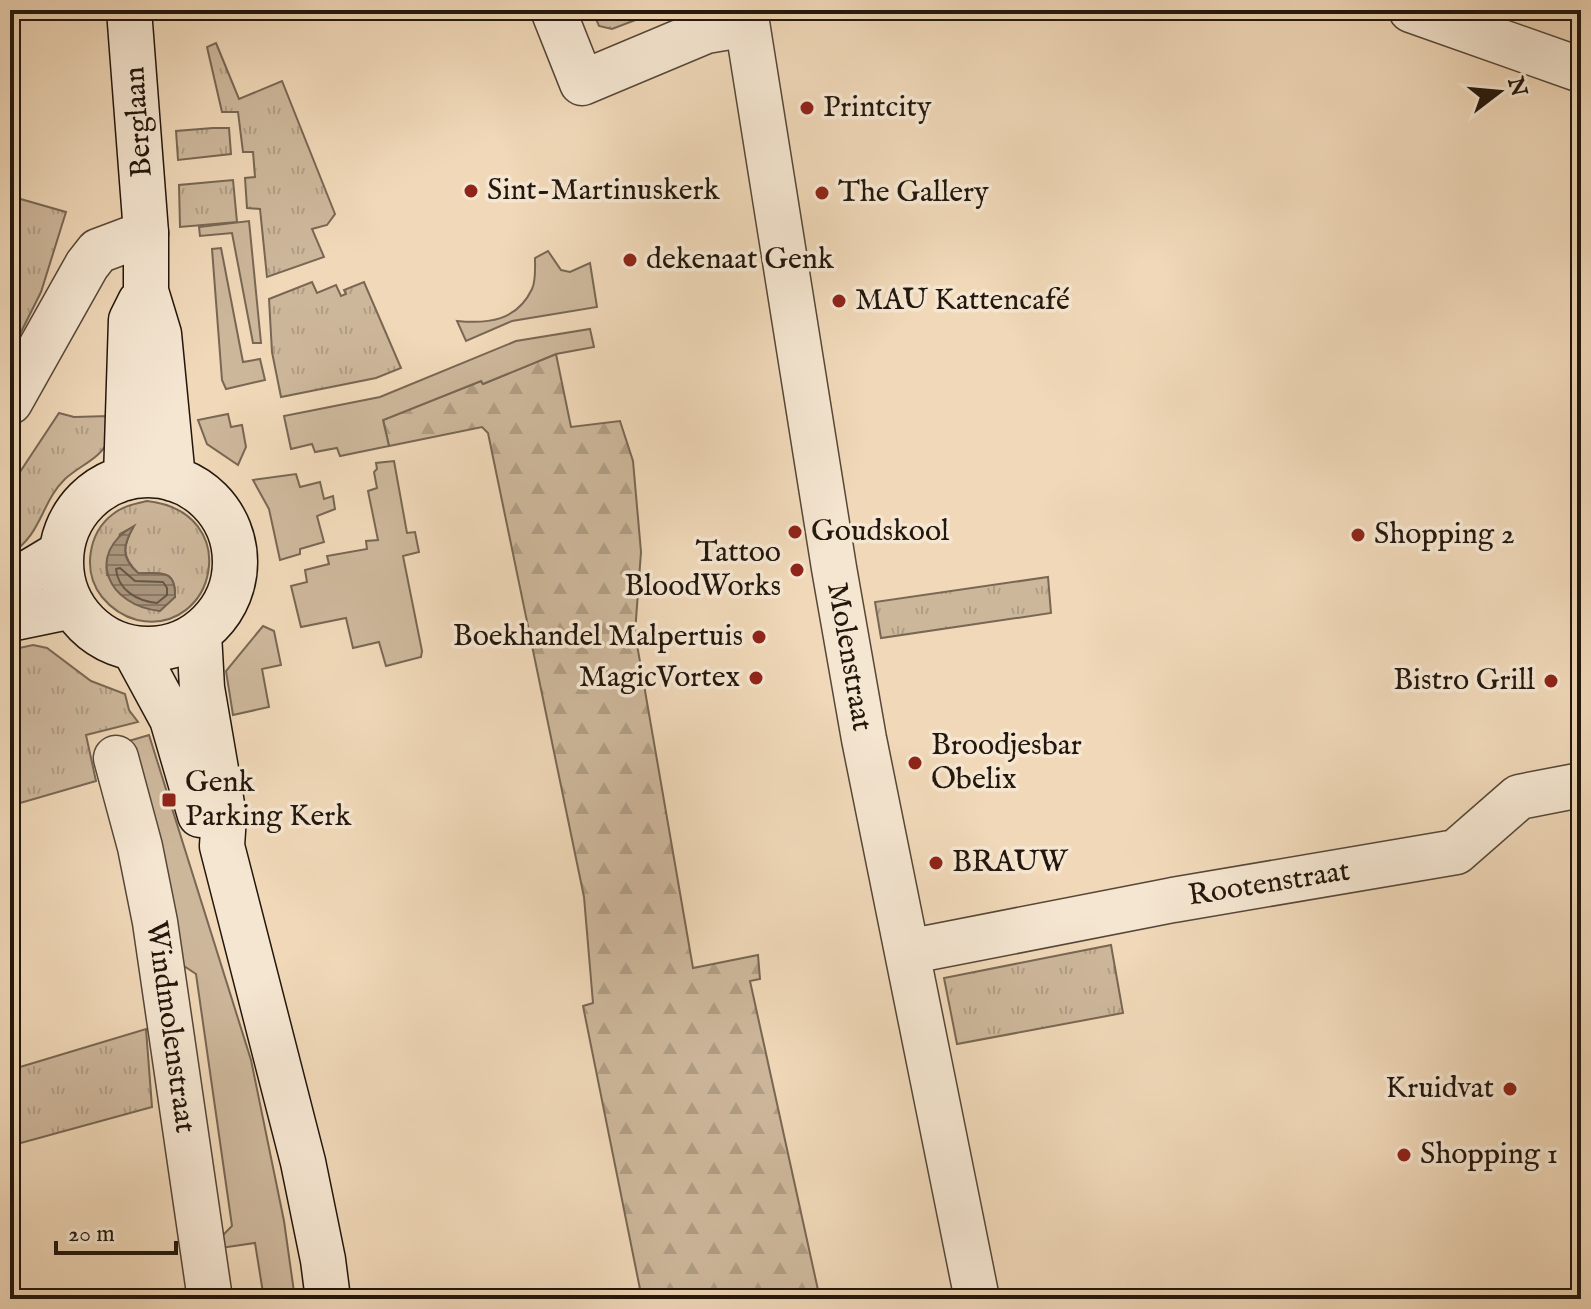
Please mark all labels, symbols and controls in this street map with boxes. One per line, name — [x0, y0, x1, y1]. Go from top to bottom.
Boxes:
north arrow — [1459, 52, 1539, 132]
street label: Berglaan — [116, 65, 162, 179]
text: N — [1500, 73, 1532, 100]
place label: Printcity — [823, 89, 932, 127]
marker: Printcity — [798, 99, 816, 117]
place label: Sint-Martinuskerk — [487, 172, 720, 210]
place label: The Gallery — [838, 174, 989, 212]
marker: Sint-Martinuskerk — [462, 182, 480, 200]
marker: The Gallery — [813, 184, 831, 202]
place label: dekenaat Genk — [646, 241, 835, 279]
marker: dekenaat Genk — [621, 251, 639, 269]
place label: MAU Kattencafé — [855, 282, 1070, 320]
marker: MAU Kattencafé — [830, 292, 848, 310]
place label: Goudskool — [811, 513, 950, 551]
place label: Shopping 2 — [1374, 516, 1515, 554]
marker: Goudskool — [786, 523, 804, 541]
marker: Shopping 2 — [1349, 526, 1367, 544]
place label: Tattoo BloodWorks — [624, 534, 781, 606]
marker: Tattoo BloodWorks — [788, 561, 806, 579]
street label: Molenstraat — [817, 580, 881, 734]
place label: Boekhandel Malpertuis — [453, 618, 743, 656]
marker: Boekhandel Malpertuis — [750, 628, 768, 646]
place label: MagicVortex — [579, 659, 740, 697]
place label: Bistro Grill — [1393, 662, 1536, 700]
marker: MagicVortex — [747, 669, 765, 687]
marker: Bistro Grill — [1542, 672, 1560, 690]
place label: Broodjesbar Obelix — [931, 727, 1082, 799]
marker: Broodjesbar Obelix — [906, 754, 924, 772]
place label: Genk Parking Kerk — [185, 764, 352, 836]
marker: Genk Parking Kerk — [160, 791, 178, 809]
place label: BRAUW — [952, 844, 1069, 882]
street label: Rootenstraat — [1185, 852, 1353, 916]
marker: BRAUW — [927, 854, 945, 872]
street label: Windmolenstraat — [136, 919, 204, 1135]
place label: Kruidvat — [1386, 1070, 1494, 1108]
marker: Kruidvat — [1501, 1080, 1519, 1098]
place label: Shopping 1 — [1420, 1136, 1558, 1174]
marker: Shopping 1 — [1395, 1146, 1413, 1164]
scale bar — [56, 1205, 176, 1255]
text: 20 m — [68, 1219, 115, 1250]

